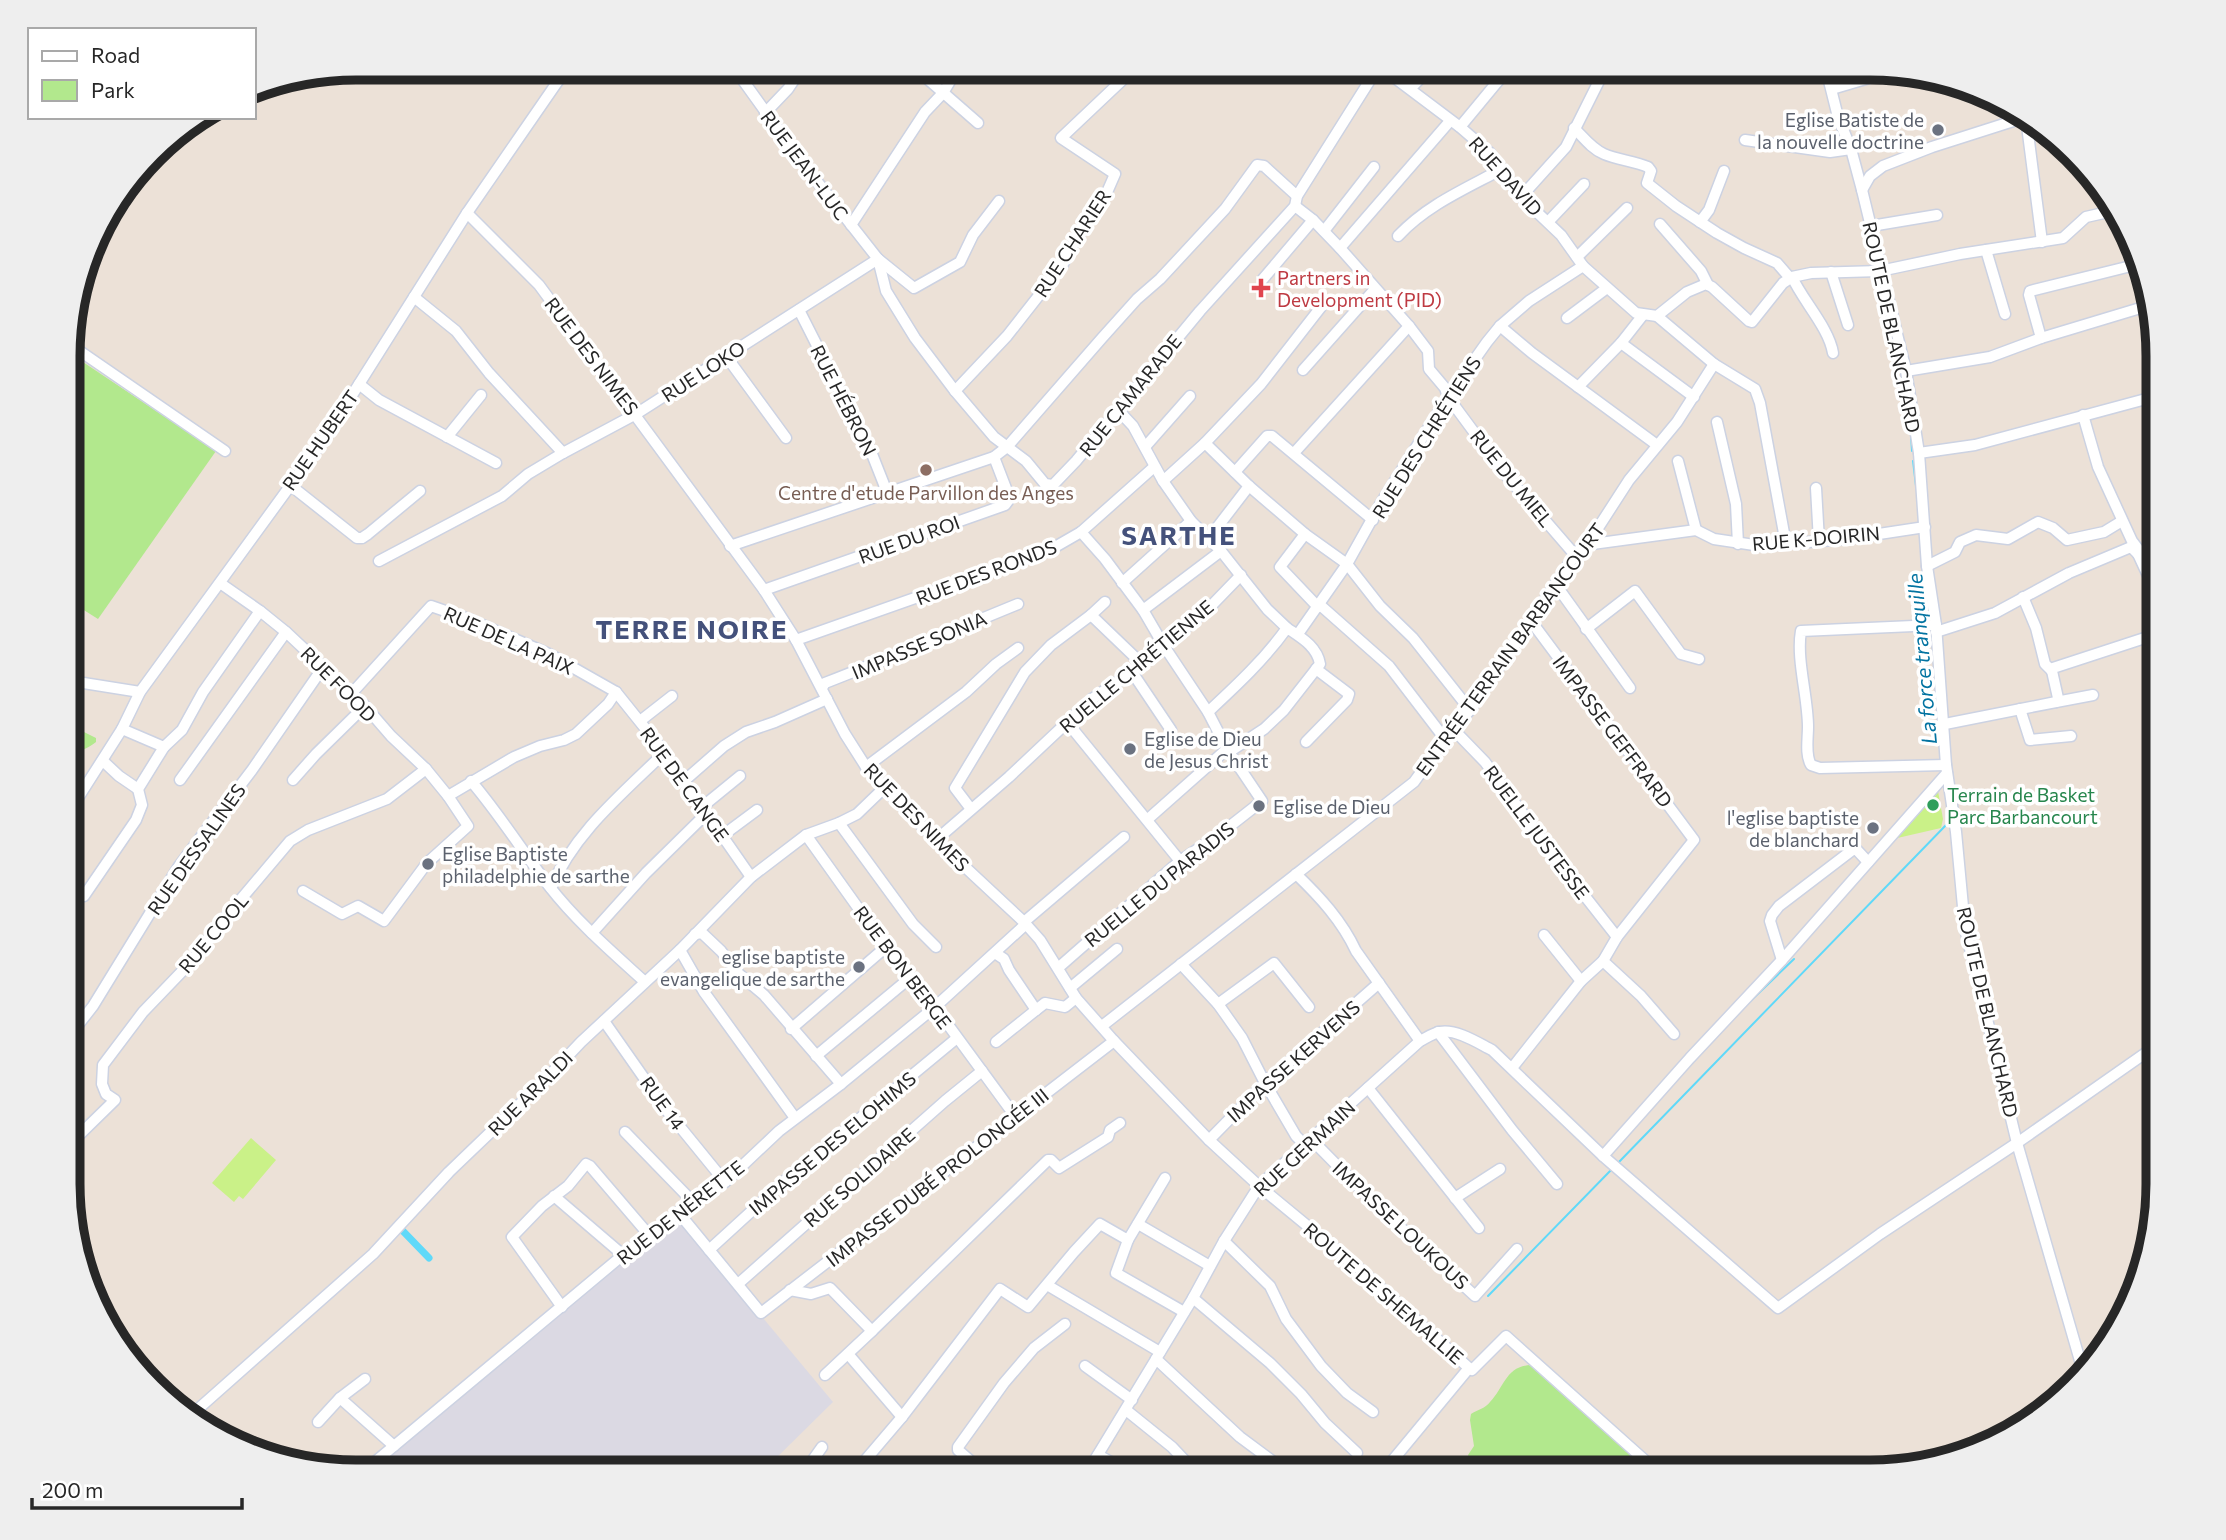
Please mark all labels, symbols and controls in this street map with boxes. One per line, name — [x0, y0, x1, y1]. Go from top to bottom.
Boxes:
legend — [28, 28, 256, 119]
text: Road — [91, 42, 140, 67]
text: Park — [91, 77, 135, 102]
street label: RUE JEAN-LUC — [756, 106, 854, 224]
place label: Eglise Batiste de la nouvelle doctrine — [1757, 108, 1924, 153]
marker: Eglise Batiste de la nouvelle doctrine — [1930, 122, 1946, 138]
street label: RUE DAVID — [1464, 132, 1548, 220]
street label: RUE CHARIER — [1029, 185, 1115, 301]
street label: ROUTE DE BLANCHARD — [1858, 219, 1926, 435]
place label: Partners in Development (PID) — [1277, 266, 1442, 311]
marker: Partners in Development (PID) — [1251, 278, 1271, 298]
street label: RUE DES NIMES — [540, 293, 644, 419]
street label: RUE CAMARADE — [1074, 330, 1186, 460]
street label: RUE LOKO — [657, 336, 749, 406]
street label: RUE HÉBRON — [806, 341, 882, 459]
street label: RUE DES CHRÉTIENS — [1367, 352, 1485, 522]
street label: RUE HUBERT — [277, 385, 363, 495]
street label: RUE DU MIEL — [1466, 425, 1558, 531]
marker: Centre d'etude Parvillon des Anges — [918, 462, 934, 478]
place label: Centre d'etude Parvillon des Anges — [778, 481, 1074, 504]
street label: RUE DU ROI — [855, 510, 963, 568]
street label: ENTRÉE TERRAIN BARBANCOURT — [1411, 518, 1609, 780]
district label: SARTHE — [1121, 519, 1237, 550]
street label: RUE K-DOIRIN — [1751, 521, 1881, 555]
street label: RUE DES RONDS — [913, 535, 1059, 609]
water label: La force tranquille — [1901, 572, 1941, 746]
street label: RUELLE CHRÉTIENNE — [1054, 595, 1218, 737]
street label: RUE DE LA PAIX — [440, 601, 578, 679]
street label: IMPASSE SONIA — [848, 606, 990, 684]
district label: TERRE NOIRE — [595, 613, 789, 644]
street label: RUE FOOD — [297, 642, 381, 726]
street label: IMPASSE GEFFRARD — [1548, 650, 1678, 812]
street label: RUE DE CANGE — [636, 722, 734, 846]
place label: Eglise de Dieu de Jesus Christ — [1144, 727, 1269, 772]
marker: Eglise de Dieu de Jesus Christ — [1122, 741, 1138, 757]
street label: RUE DES NIMES — [860, 758, 974, 876]
street label: RUELLE JUSTESSE — [1479, 761, 1595, 903]
street label: RUE DESSALINES — [142, 779, 250, 919]
place label: Terrain de Basket Parc Barbancourt — [1947, 783, 2098, 828]
place label: Eglise de Dieu — [1273, 795, 1391, 818]
marker: Terrain de Basket Parc Barbancourt — [1925, 797, 1941, 813]
marker: Eglise de Dieu — [1251, 798, 1267, 814]
place label: l'eglise baptiste de blanchard — [1727, 806, 1859, 851]
street label: RUELLE DU PARADIS — [1079, 817, 1239, 951]
marker: l'eglise baptiste de blanchard — [1865, 820, 1881, 836]
place label: Eglise Baptiste philadelphie de sarthe — [442, 842, 630, 887]
marker: Eglise Baptiste philadelphie de sarthe — [420, 856, 436, 872]
street label: RUE COOL — [173, 889, 253, 977]
street label: RUE BON BERGE — [849, 901, 957, 1033]
street label: ROUTE DE BLANCHARD — [1953, 904, 2023, 1120]
place label: eglise baptiste evangelique de sarthe — [660, 945, 845, 990]
marker: eglise baptiste evangelique de sarthe — [851, 959, 867, 975]
street label: IMPASSE KERVENS — [1222, 995, 1364, 1127]
street label: RUE ARALDI — [483, 1046, 577, 1140]
street label: IMPASSE DES ELOHIMS — [744, 1066, 920, 1220]
street label: RUE 14 — [636, 1072, 690, 1134]
street label: IMPASSE DUBÉ PROLONGÉE III — [821, 1083, 1053, 1271]
street label: RUE GERMAIN — [1249, 1095, 1359, 1201]
street label: RUE SOLIDAIRE — [799, 1122, 919, 1232]
street label: RUE DE NÉRETTE — [612, 1155, 748, 1269]
street label: IMPASSE LOUKOUS — [1328, 1156, 1474, 1294]
street label: ROUTE DE SHEMALLIE — [1299, 1217, 1469, 1369]
scale bar — [32, 1466, 242, 1510]
text: 200 m — [42, 1477, 103, 1502]

